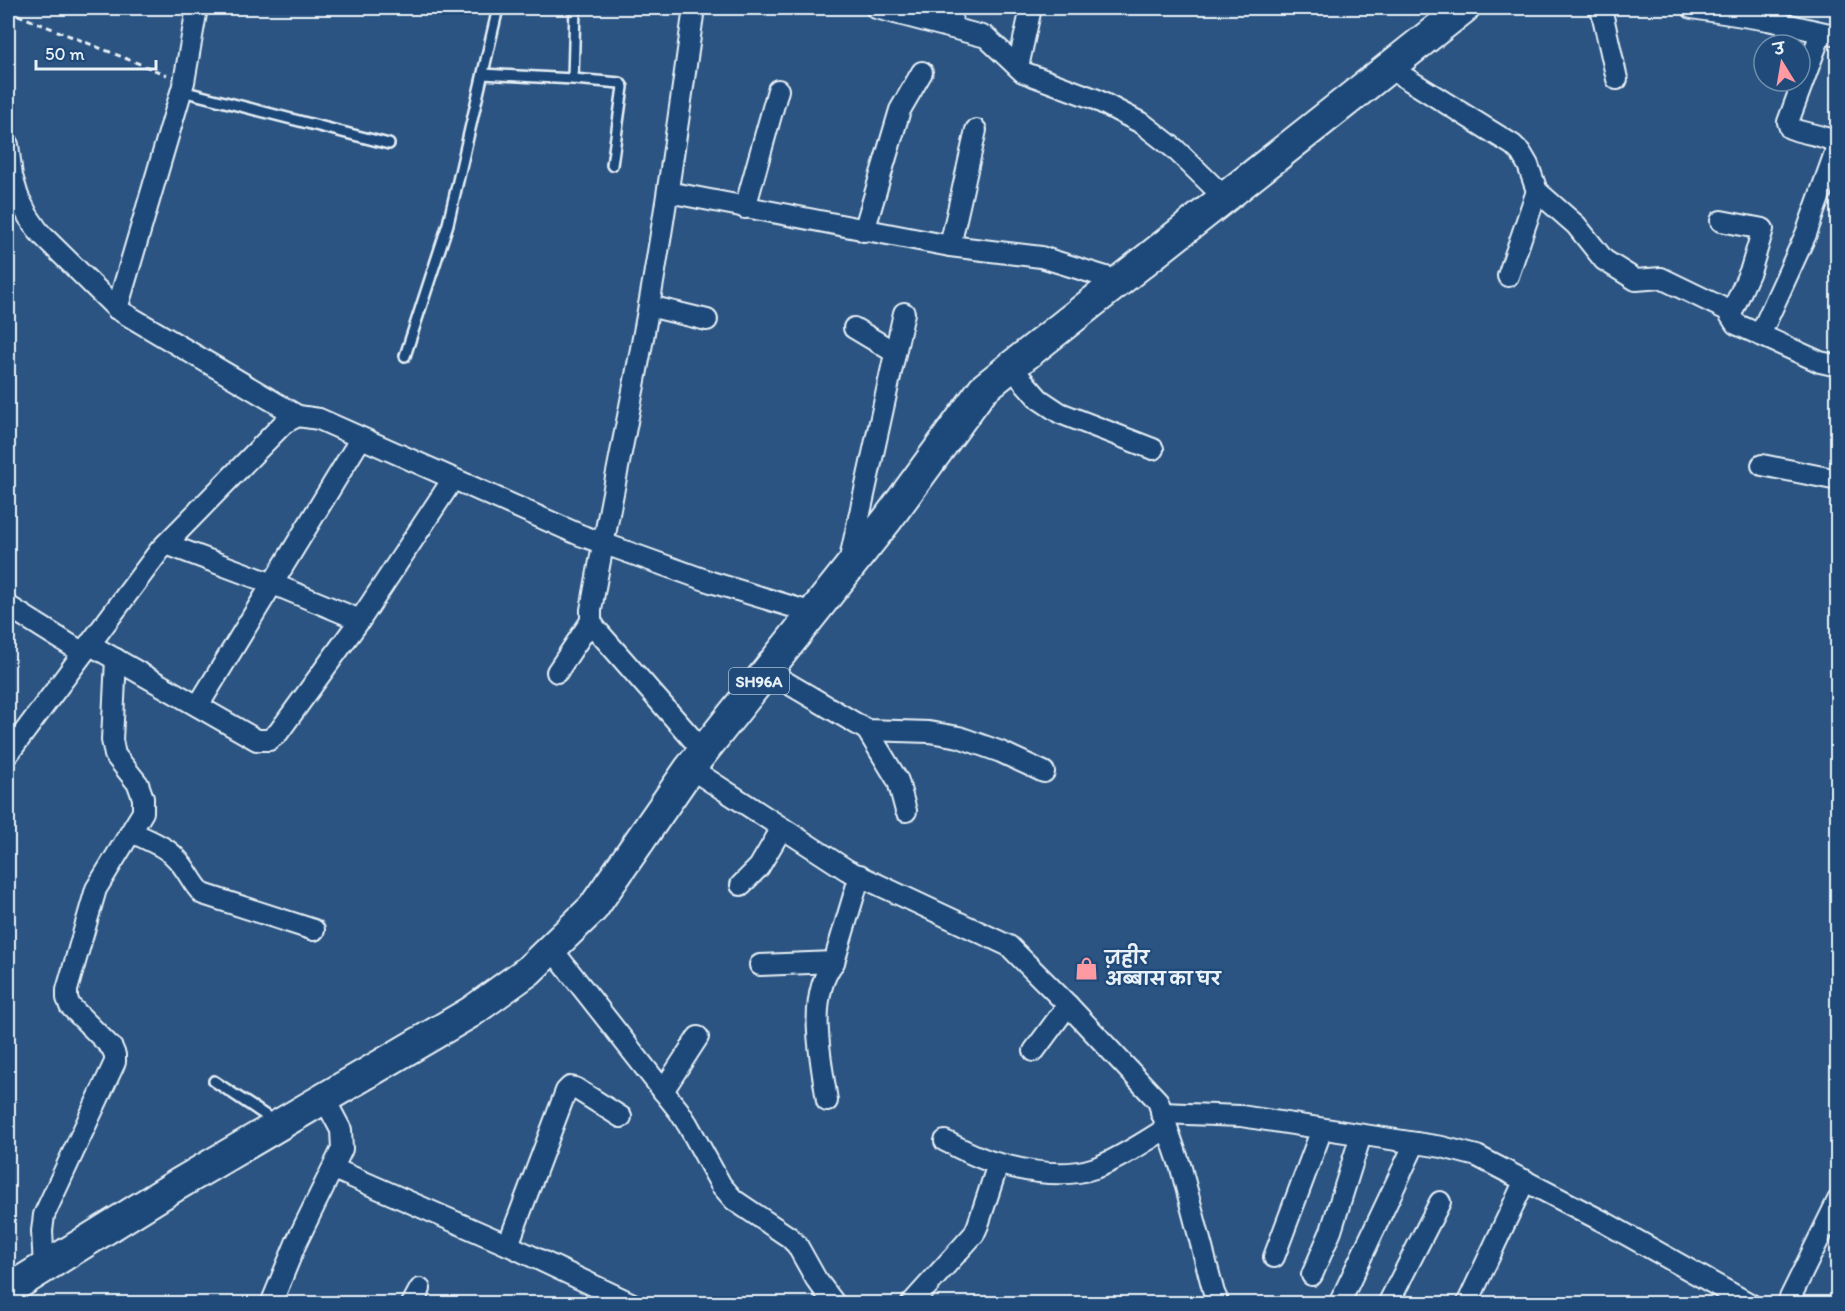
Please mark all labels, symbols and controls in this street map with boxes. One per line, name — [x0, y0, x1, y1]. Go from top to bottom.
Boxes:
scale bar — [36, 33, 156, 71]
north arrow — [1752, 33, 1812, 93]
text: उ — [1770, 38, 1788, 59]
text: 50 m — [45, 43, 85, 65]
road number: SH96A — [729, 668, 789, 694]
place label: ज़हीर अब्बास का घर — [1103, 943, 1223, 990]
shop icon: ज़हीर अब्बास का घर — [1074, 955, 1100, 981]

